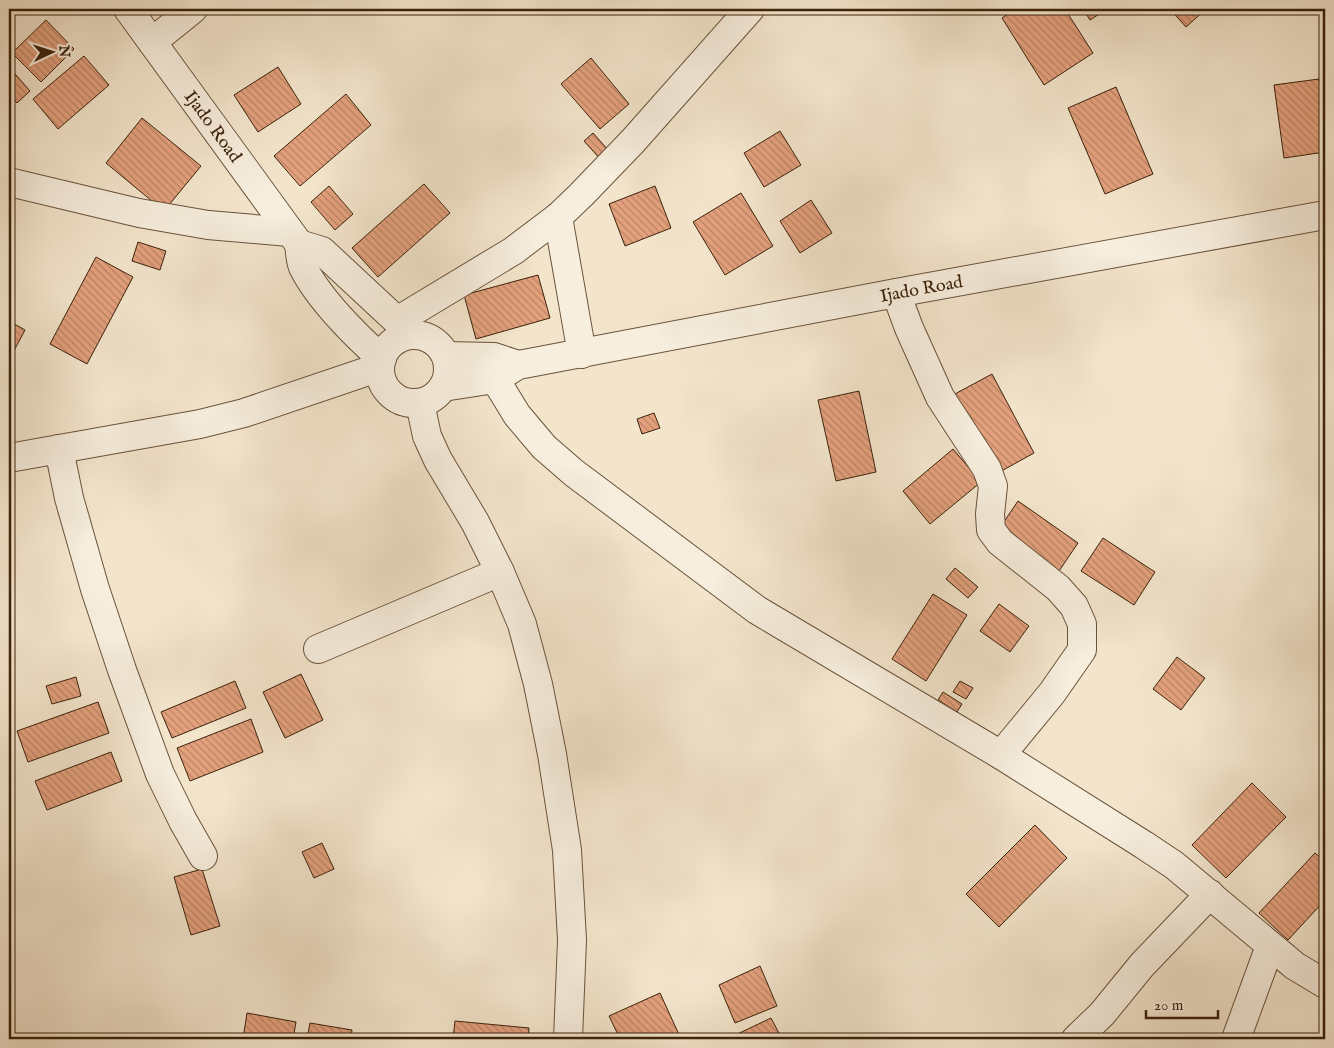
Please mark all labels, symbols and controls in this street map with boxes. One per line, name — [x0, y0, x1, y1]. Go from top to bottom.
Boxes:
north arrow — [28, 28, 78, 78]
text: N — [55, 43, 73, 58]
street label: Ijado Road — [178, 86, 246, 168]
street label: Ijado Road — [878, 271, 965, 309]
scale bar — [1146, 988, 1219, 1020]
text: 20 m — [1154, 996, 1184, 1015]

